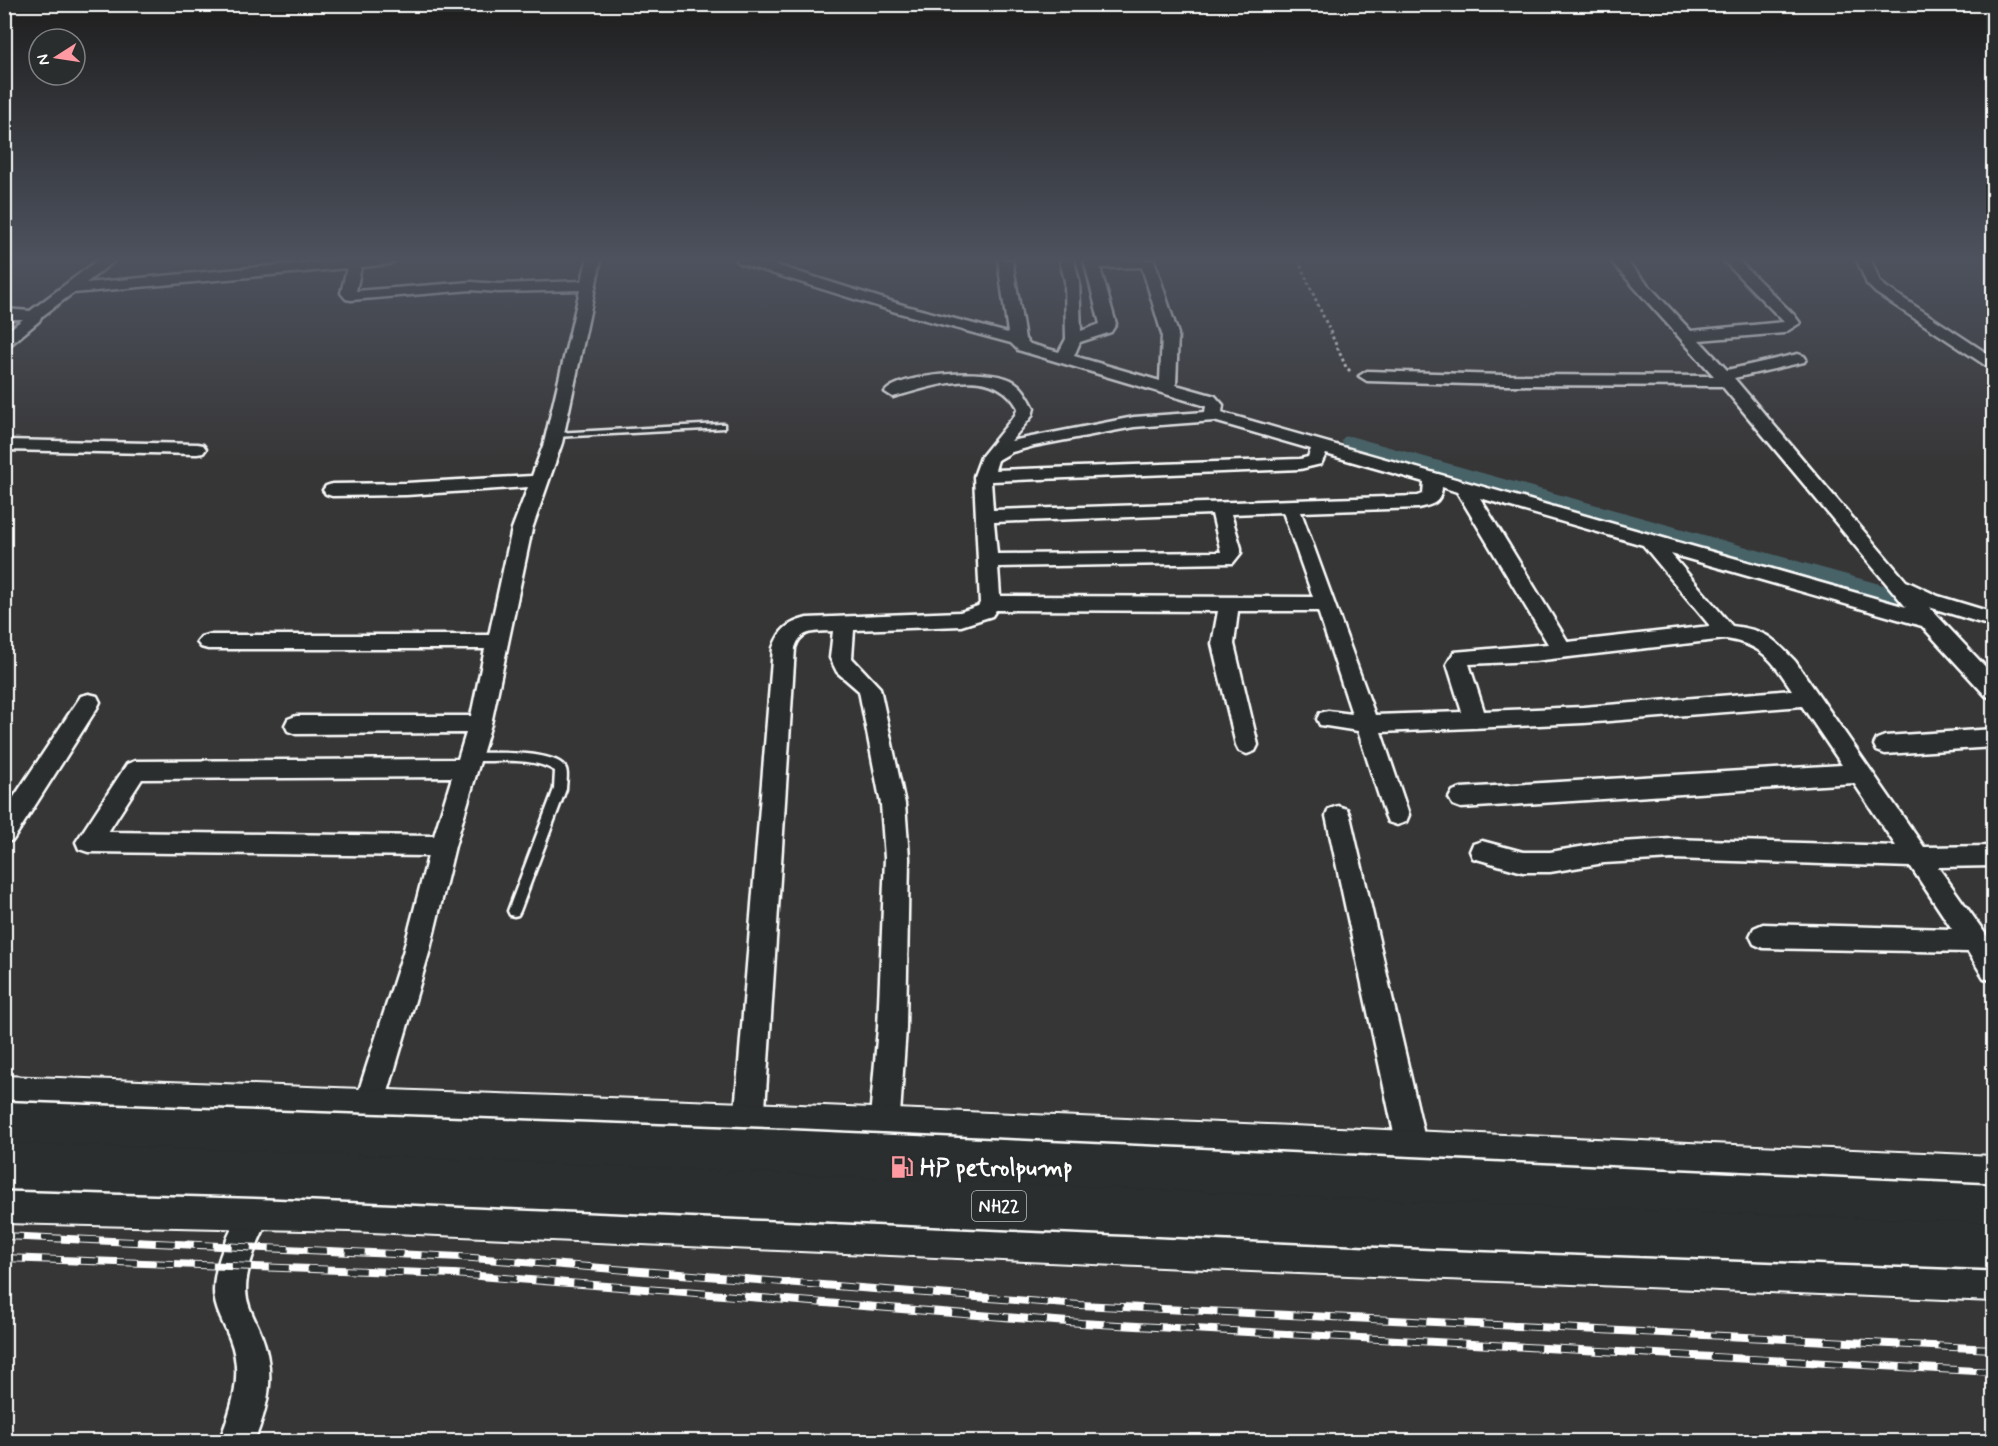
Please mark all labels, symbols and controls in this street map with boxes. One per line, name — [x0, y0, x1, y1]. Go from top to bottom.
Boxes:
north arrow — [27, 27, 87, 87]
text: N — [32, 52, 55, 67]
place label: HP petrolpump — [920, 1153, 1073, 1184]
fuel station icon: HP petrolpump — [889, 1154, 915, 1180]
road number: NH22 — [972, 1191, 1026, 1221]

